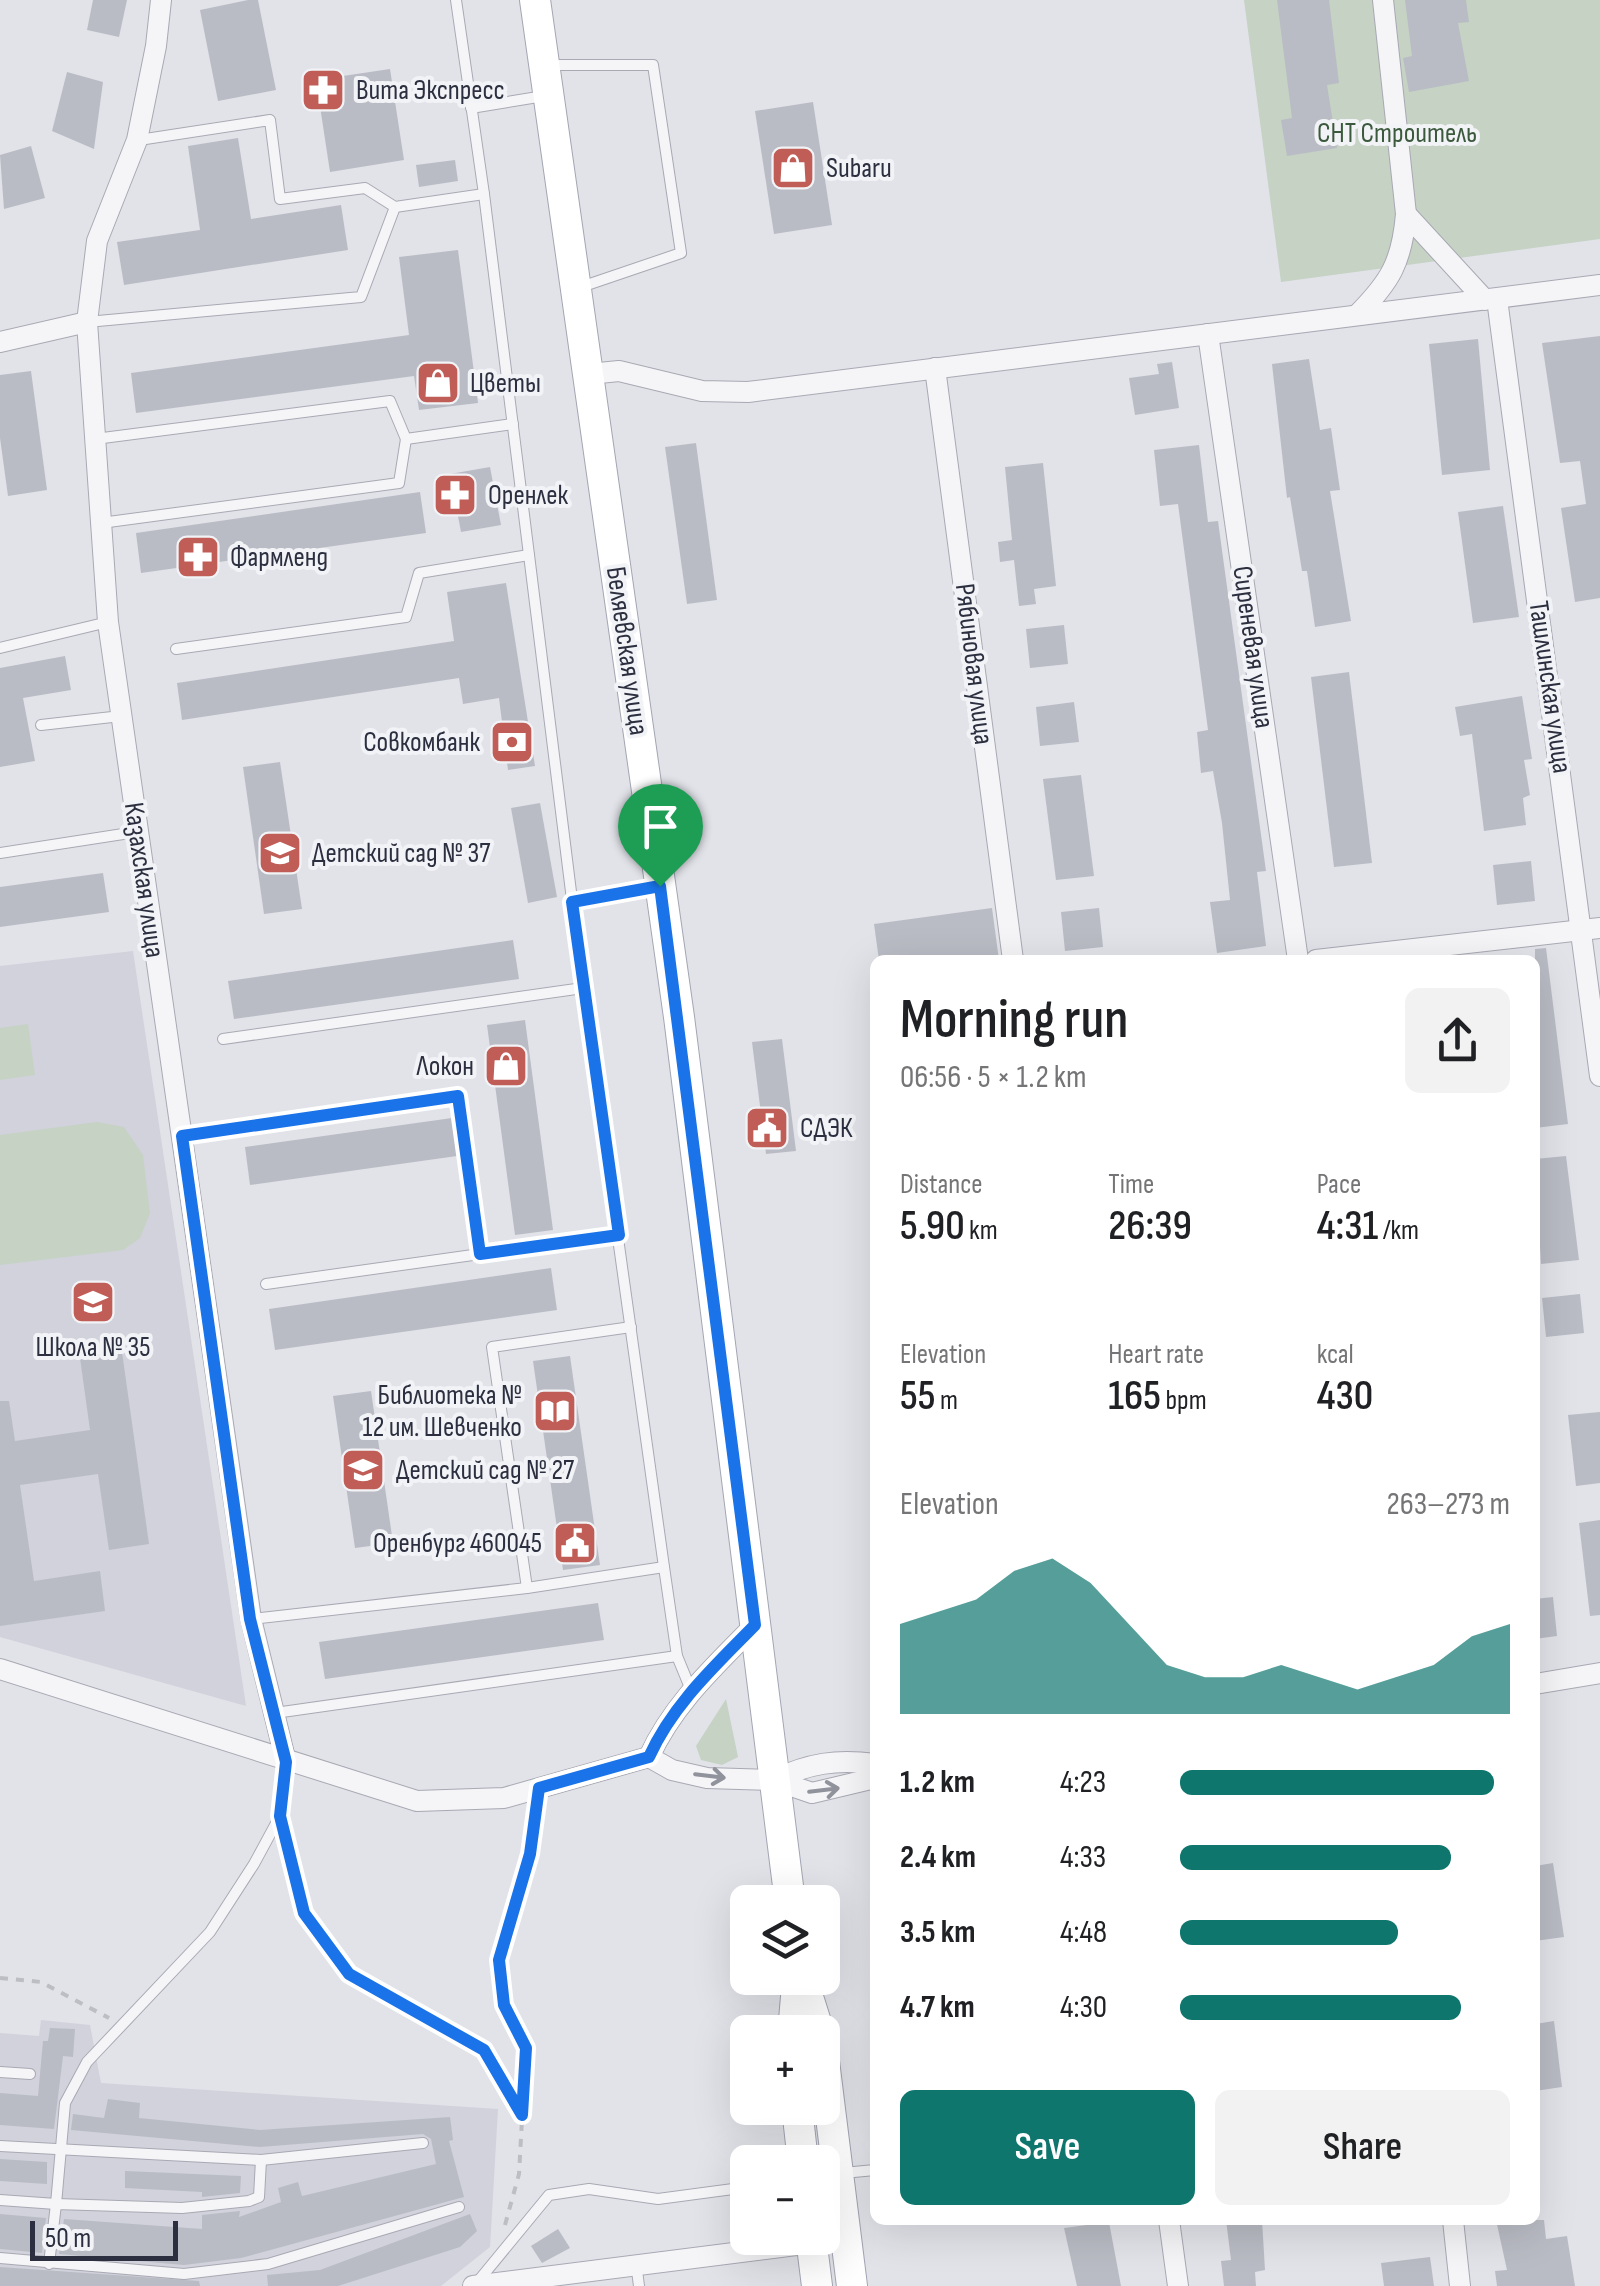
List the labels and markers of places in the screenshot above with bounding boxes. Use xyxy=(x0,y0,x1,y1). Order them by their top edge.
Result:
pharmacy icon: Вита Экспресс xyxy=(300,67,346,113)
place label: Вита Экспресс xyxy=(356,74,505,107)
shop icon: Subaru xyxy=(770,145,816,191)
place label: Subaru xyxy=(826,152,892,185)
shop icon: Цветы xyxy=(415,360,461,406)
place label: Цветы xyxy=(470,367,541,400)
pharmacy icon: Оренлек xyxy=(432,472,478,518)
place label: Оренлек xyxy=(488,479,568,512)
pharmacy icon: Фармленд xyxy=(175,534,221,580)
place label: Фармленд xyxy=(230,541,328,574)
bank icon: Совкомбанк xyxy=(489,719,535,765)
place label: Совкомбанк xyxy=(363,726,480,759)
pin xyxy=(618,784,703,887)
school or university icon: Детский сад № 37 xyxy=(257,830,303,876)
place label: Детский сад № 37 xyxy=(312,837,490,870)
shop icon: Локон xyxy=(483,1043,529,1089)
place label: Локон xyxy=(416,1050,474,1083)
public building icon: СДЭК xyxy=(744,1105,790,1151)
place label: СДЭК xyxy=(800,1112,853,1145)
school or university icon: Школа № 35 xyxy=(70,1279,116,1325)
place label: Школа № 35 xyxy=(36,1331,151,1364)
place label: Библиотека № 12 им. Шевченко xyxy=(363,1379,522,1444)
library icon: Библиотека № 12 им. Шевченко xyxy=(532,1388,578,1434)
school or university icon: Детский сад № 27 xyxy=(340,1447,386,1493)
place label: Детский сад № 27 xyxy=(396,1454,574,1487)
public building icon: Оренбург 460045 xyxy=(552,1520,598,1566)
place label: Оренбург 460045 xyxy=(373,1527,542,1560)

